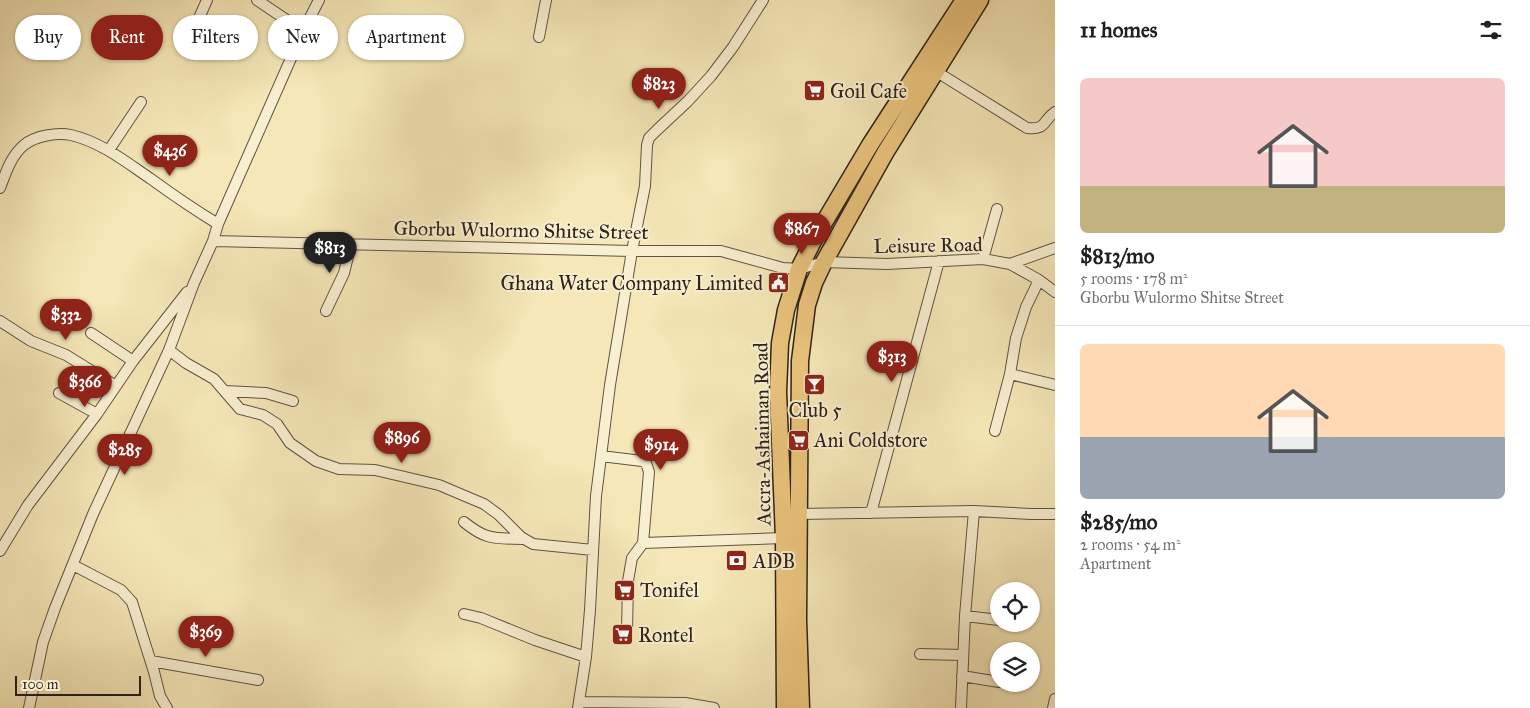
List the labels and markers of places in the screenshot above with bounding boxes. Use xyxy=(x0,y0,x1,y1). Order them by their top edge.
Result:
pin: $823 xyxy=(629,68,689,110)
supermarket icon: Goil Cafe xyxy=(802,79,826,103)
place label: Goil Cafe xyxy=(830,79,907,103)
pin: $436 xyxy=(140,134,200,177)
pin: $867 xyxy=(772,212,832,255)
pin: $813 xyxy=(300,232,360,274)
place label: Ghana Water Company Limited xyxy=(500,271,763,295)
public building icon: Ghana Water Company Limited xyxy=(767,271,791,295)
pin: $332 xyxy=(36,298,96,341)
pin: $313 xyxy=(862,340,922,383)
pin: $366 xyxy=(55,366,115,408)
bar icon: Club 5 xyxy=(803,372,827,396)
place label: Club 5 xyxy=(789,398,841,422)
pin: $896 xyxy=(372,422,432,464)
pin: $914 xyxy=(631,428,691,471)
supermarket icon: Ani Coldstore xyxy=(786,428,810,452)
place label: Ani Coldstore xyxy=(813,428,928,452)
pin: $285 xyxy=(95,434,155,476)
bank icon: ADB xyxy=(725,549,749,573)
place label: ADB xyxy=(752,549,795,573)
supermarket icon: Tonifel xyxy=(612,578,636,602)
place label: Tonifel xyxy=(640,578,699,602)
pin: $369 xyxy=(176,616,236,658)
supermarket icon: Rontel xyxy=(610,623,634,647)
place label: Rontel xyxy=(638,623,694,647)

